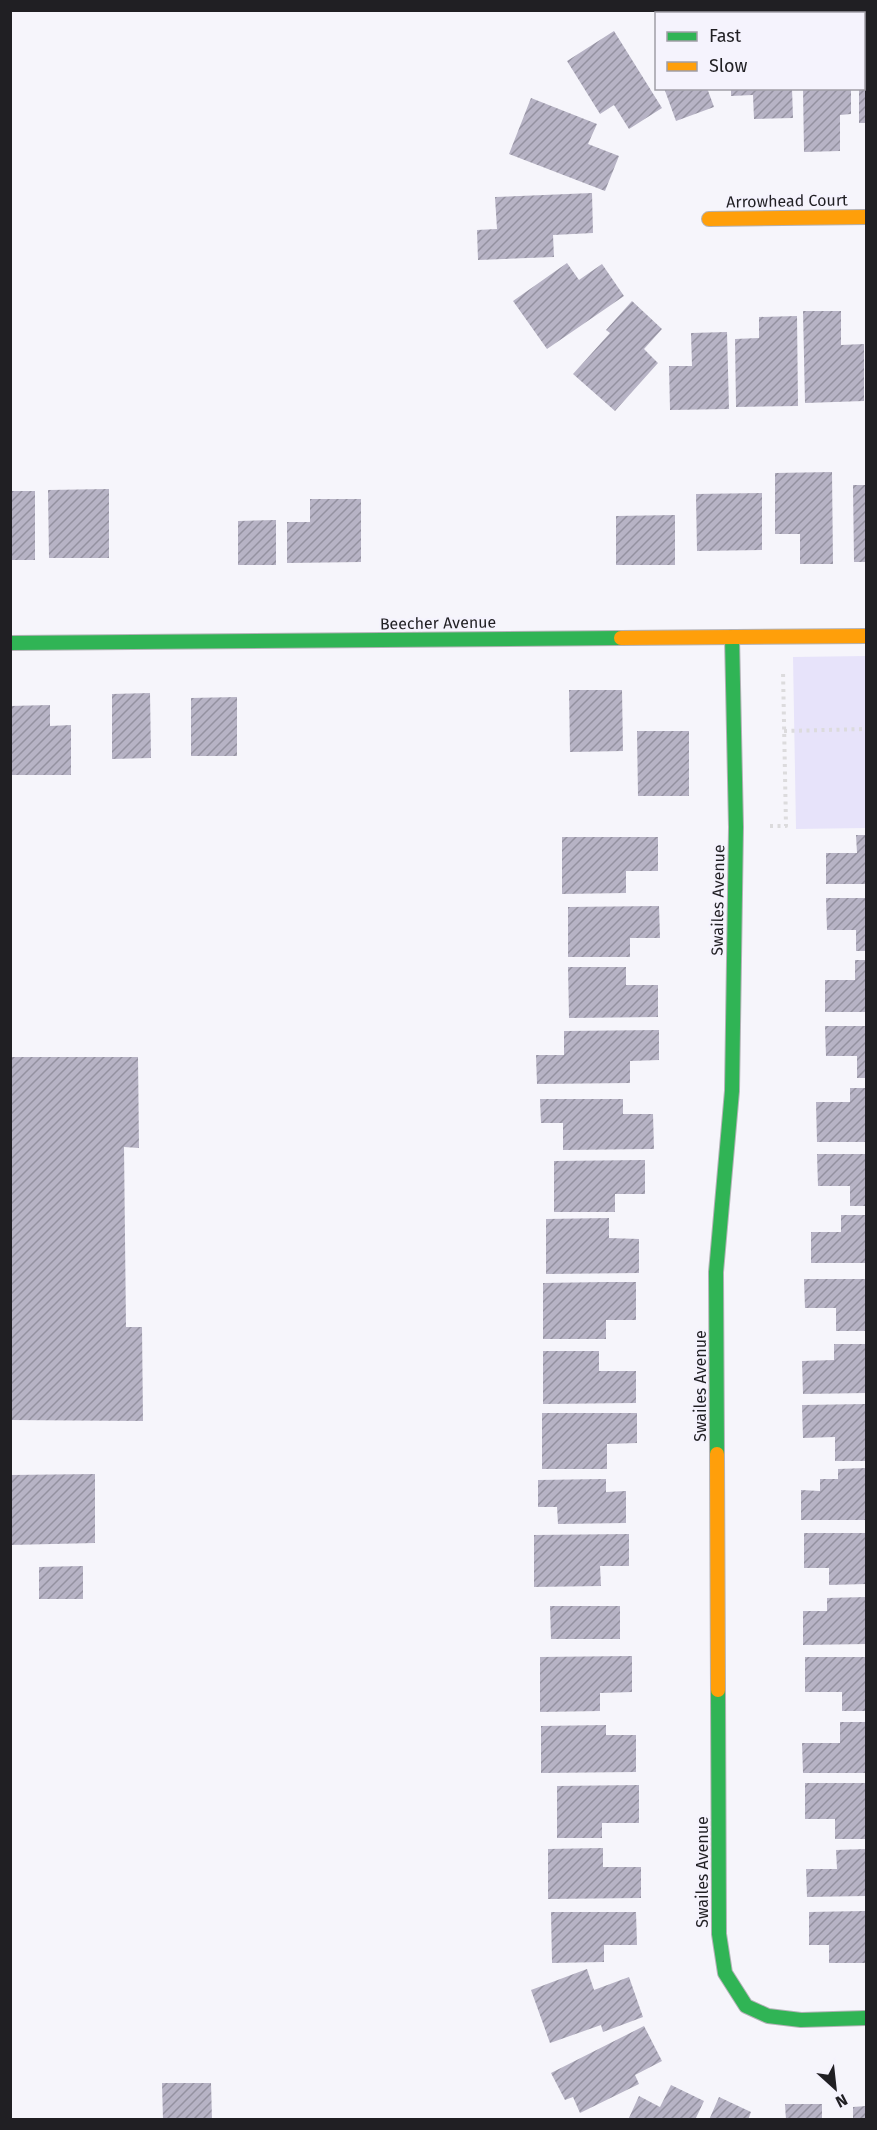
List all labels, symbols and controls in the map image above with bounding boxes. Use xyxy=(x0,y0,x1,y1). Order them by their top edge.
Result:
legend xyxy=(655,12,865,90)
text: Fast xyxy=(709,25,742,47)
text: Slow xyxy=(709,55,748,77)
street label: Arrowhead Court xyxy=(726,190,848,212)
street label: Beecher Avenue xyxy=(380,612,496,634)
street label: Swailes Avenue xyxy=(708,844,728,956)
street label: Swailes Avenue xyxy=(691,1330,710,1442)
street label: Swailes Avenue xyxy=(693,1816,712,1928)
north arrow xyxy=(805,2058,865,2118)
text: N xyxy=(833,2090,851,2112)

